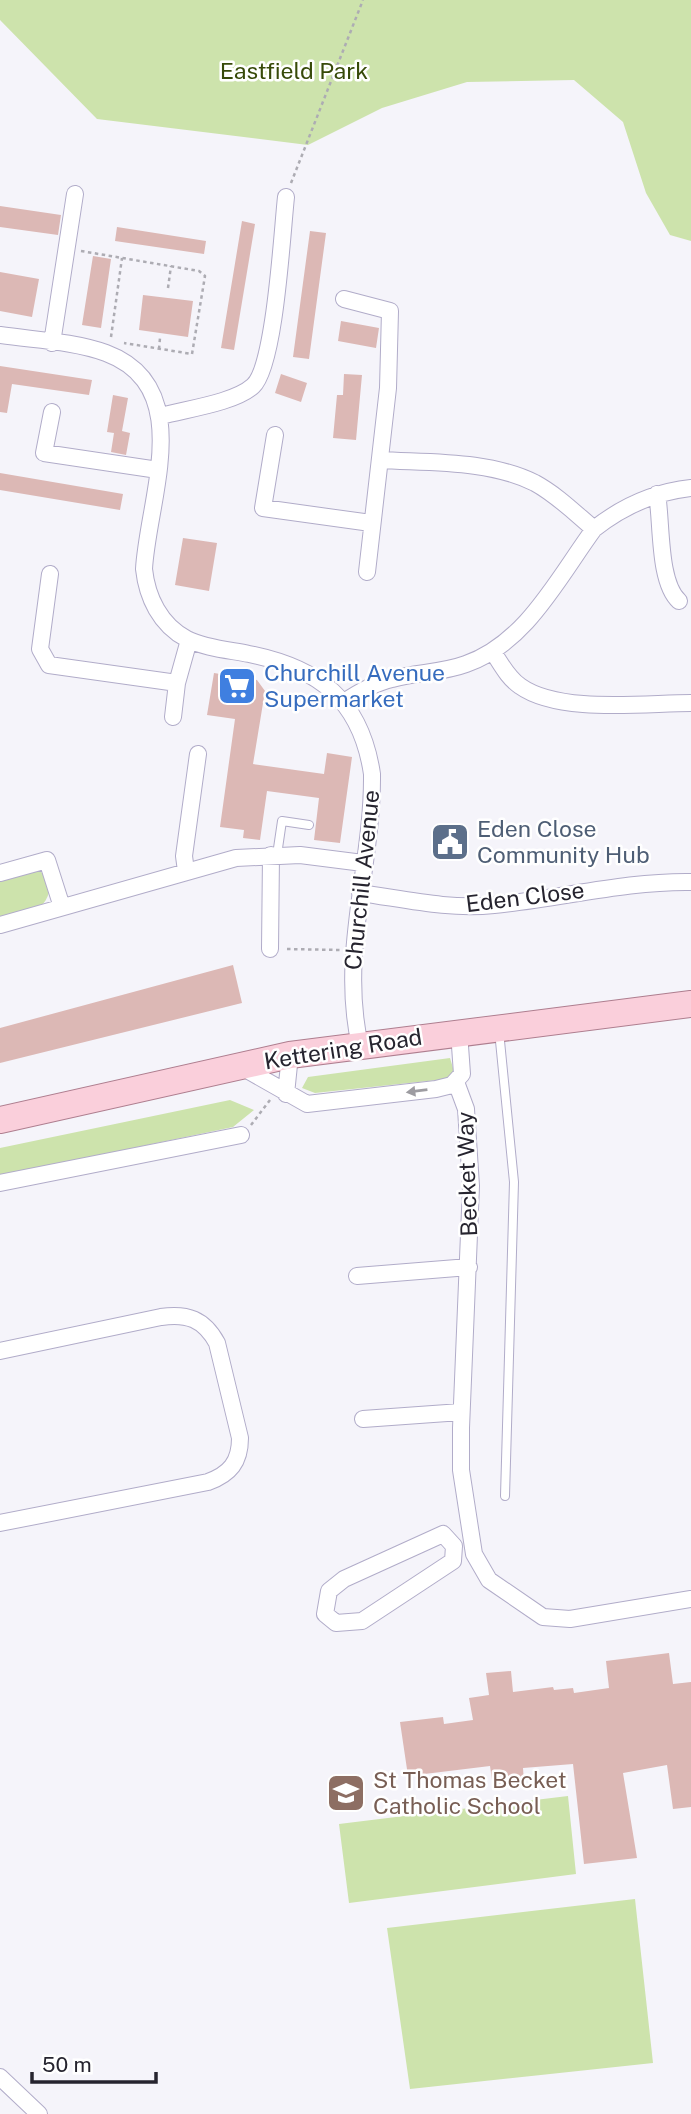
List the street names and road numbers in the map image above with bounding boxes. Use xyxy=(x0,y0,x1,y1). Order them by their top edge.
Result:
street label: Churchill Avenue xyxy=(339,789,384,971)
street label: Eden Close xyxy=(464,876,586,917)
street label: Kettering Road xyxy=(262,1023,424,1074)
street label: Becket Way xyxy=(451,1111,482,1237)

